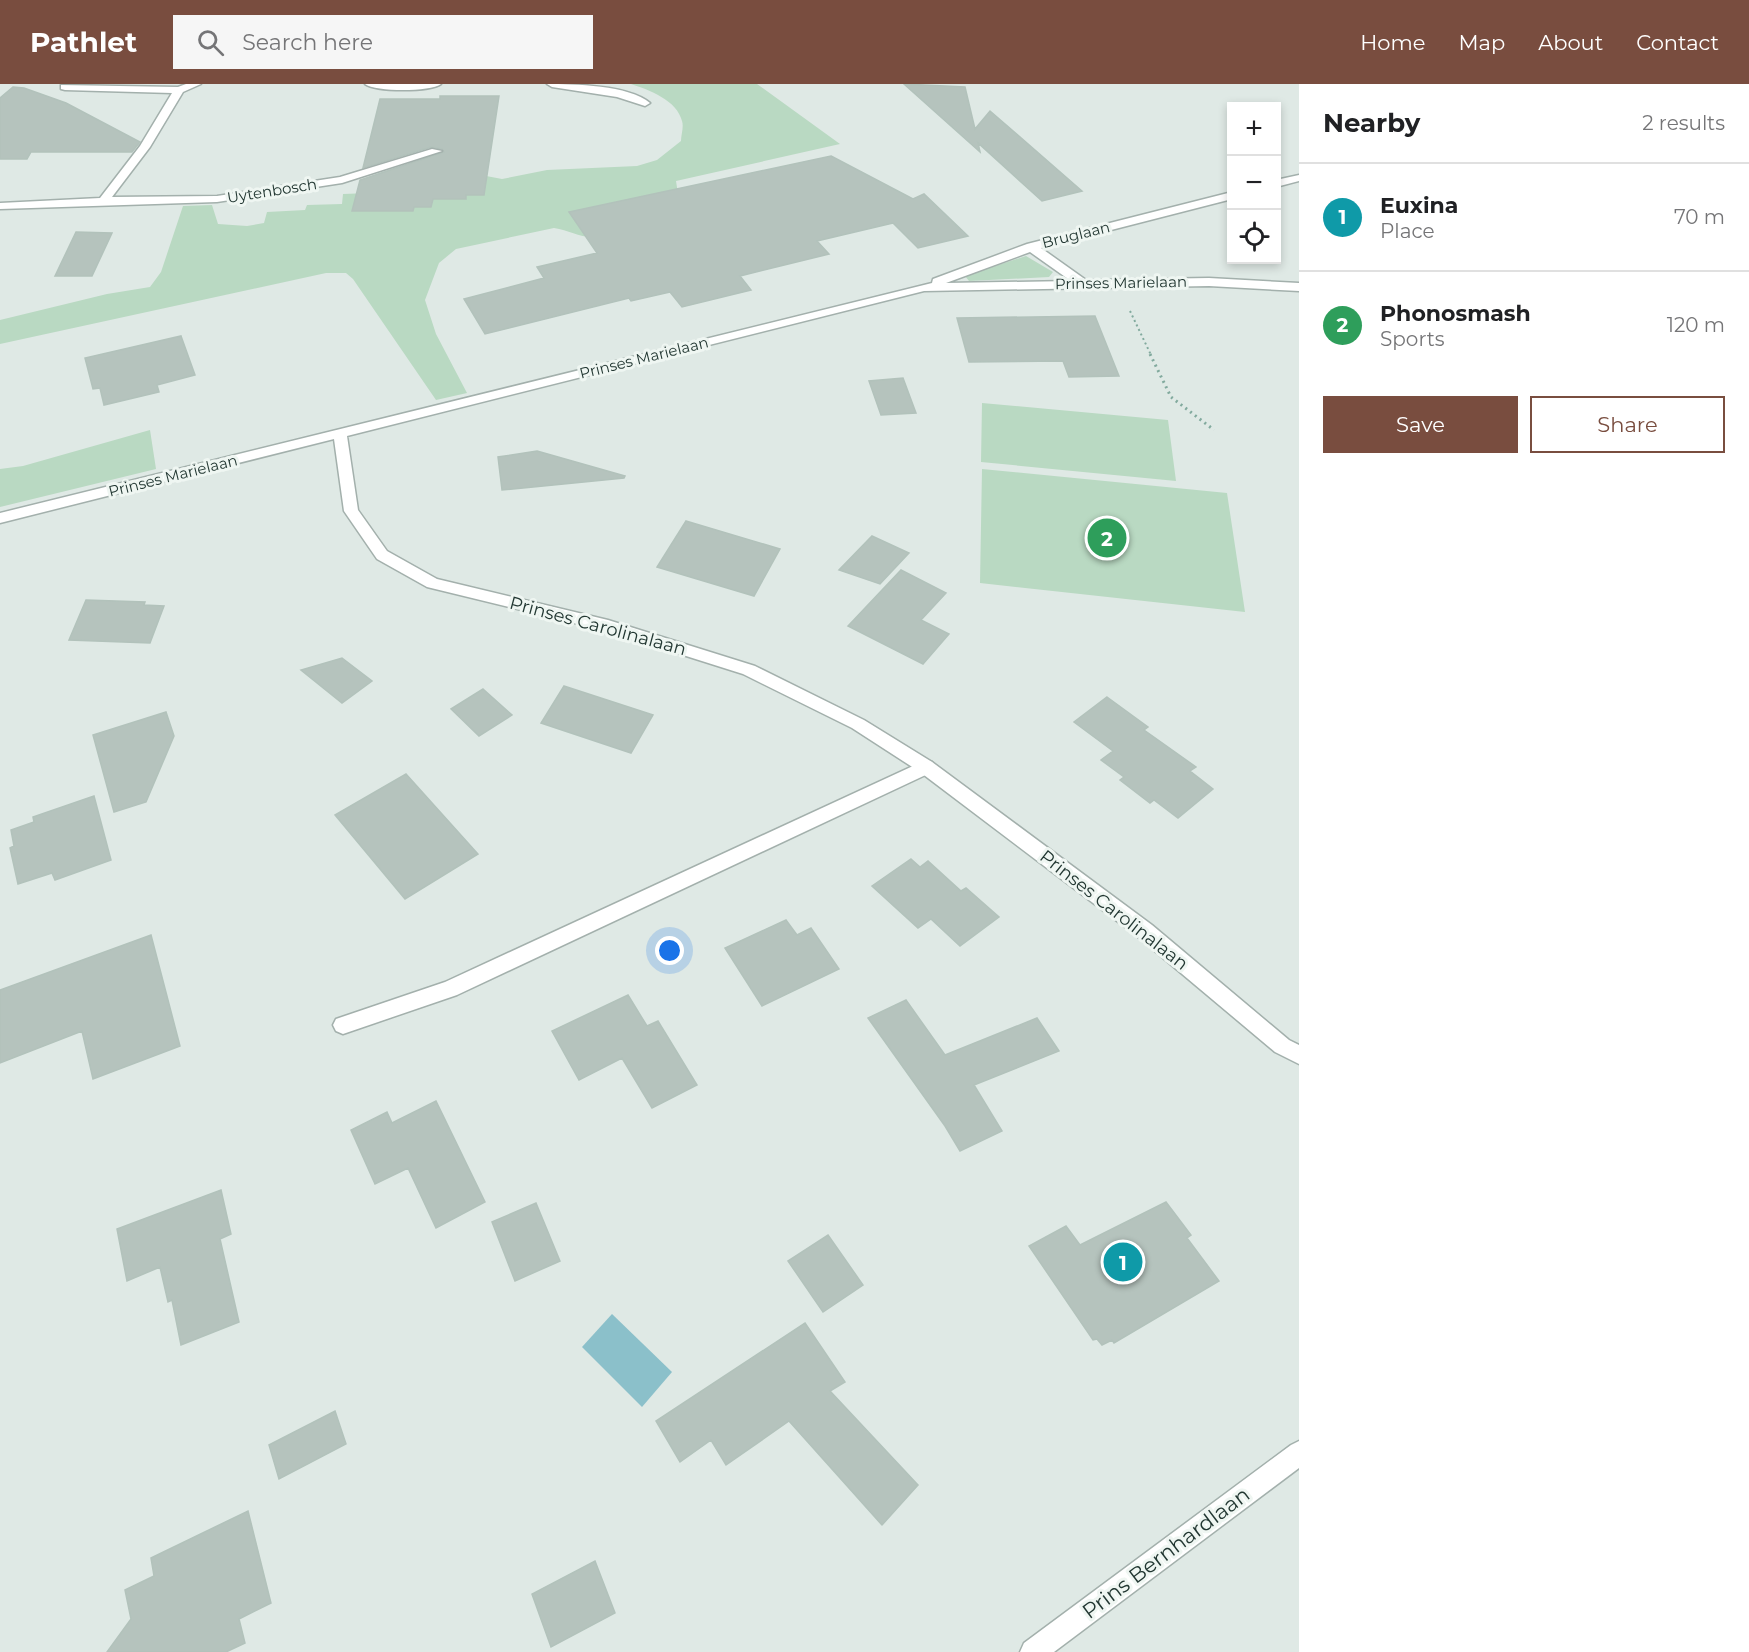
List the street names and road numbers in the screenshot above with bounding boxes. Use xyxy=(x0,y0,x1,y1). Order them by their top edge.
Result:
street label: Uytenbosch xyxy=(226,174,318,207)
street label: Bruglaan xyxy=(1040,217,1112,252)
street label: Prinses Marielaan xyxy=(1055,272,1187,293)
street label: Prinses Marielaan xyxy=(577,332,710,383)
street label: Prinses Marielaan xyxy=(106,450,239,501)
street label: Prinses Carolinalaan xyxy=(507,592,689,660)
street label: Prinses Carolinalaan xyxy=(1036,845,1192,975)
street label: Prins Bernhardlaan xyxy=(1077,1482,1254,1624)

